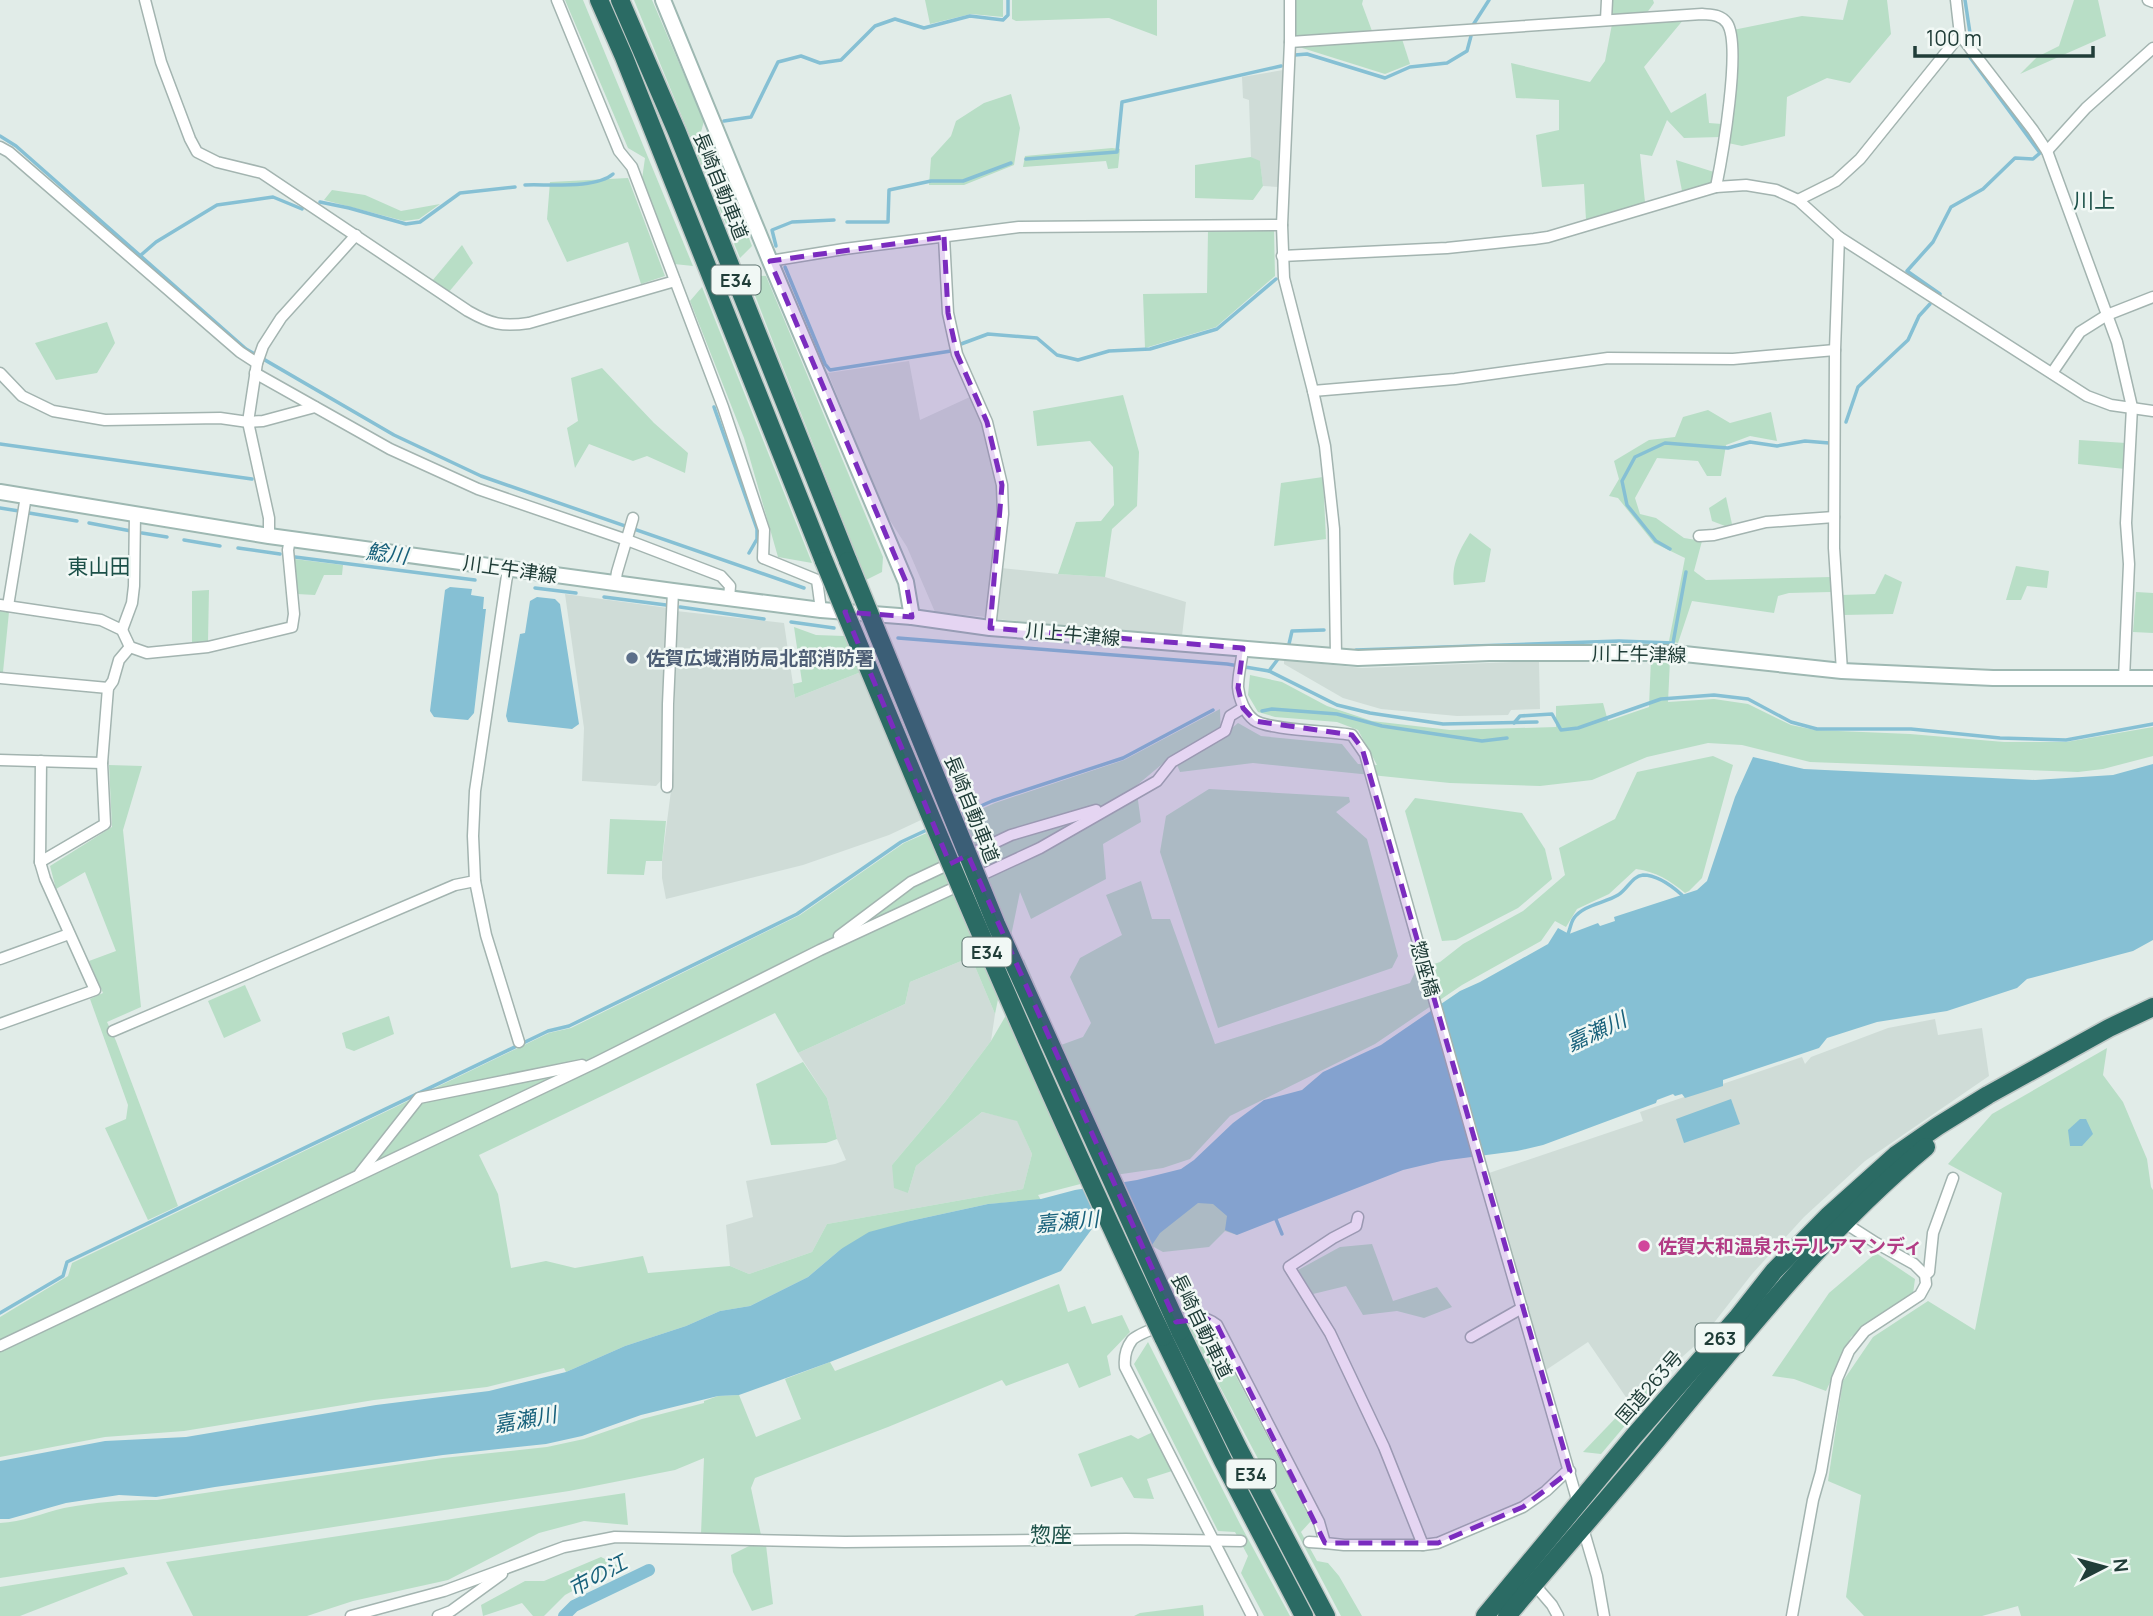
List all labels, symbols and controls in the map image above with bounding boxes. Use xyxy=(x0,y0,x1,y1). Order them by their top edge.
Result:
scale bar xyxy=(1915,14,2094,58)
text: 100 m xyxy=(1926,24,1982,52)
street label: 長崎自動車道 xyxy=(688,128,754,244)
district label: 川上 xyxy=(2073,186,2115,214)
road number: E34 xyxy=(712,266,760,294)
water label: 鯰川 xyxy=(364,537,412,570)
street label: 川上牛津線 xyxy=(461,550,559,588)
district label: 東山田 xyxy=(68,552,131,580)
street label: 川上牛津線 xyxy=(1025,617,1121,651)
street label: 川上牛津線 xyxy=(1591,640,1687,668)
place label: 佐賀広域消防局北部消防署 xyxy=(646,645,874,671)
marker: 佐賀広域消防局北部消防署 xyxy=(624,650,640,666)
street label: 長崎自動車道 xyxy=(939,751,1005,867)
road number: E34 xyxy=(962,937,1012,967)
street label: 惣座橋 xyxy=(1405,938,1445,1000)
water label: 嘉瀬川 xyxy=(1562,1004,1632,1057)
water label: 嘉瀬川 xyxy=(1034,1204,1102,1238)
place label: 佐賀大和温泉ホテルアマンディ xyxy=(1658,1233,1923,1259)
marker: 佐賀大和温泉ホテルアマンディ xyxy=(1636,1238,1652,1254)
street label: 長崎自動車道 xyxy=(1165,1269,1239,1383)
road number: 263 xyxy=(1696,1324,1744,1352)
street label: 国道263号 xyxy=(1610,1344,1688,1430)
water label: 嘉瀬川 xyxy=(492,1399,560,1438)
road number: E34 xyxy=(1226,1460,1276,1489)
district label: 惣座 xyxy=(1030,1520,1072,1548)
north arrow xyxy=(2069,1532,2139,1602)
water label: 市の江 xyxy=(563,1547,633,1602)
text: N xyxy=(2107,1557,2135,1573)

